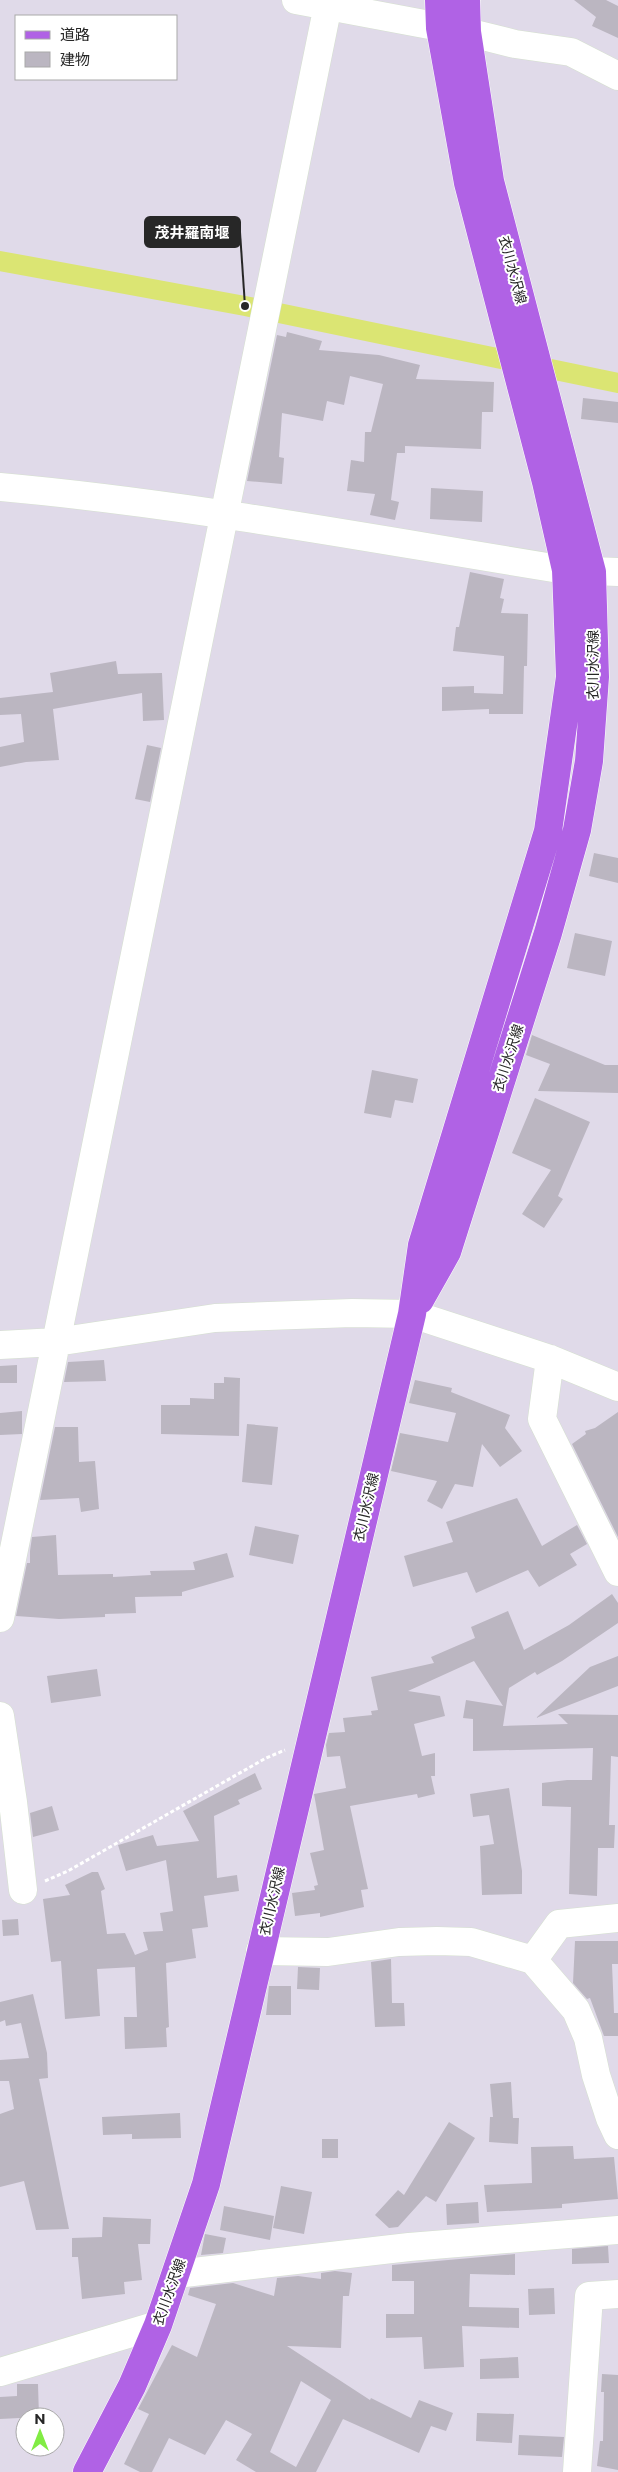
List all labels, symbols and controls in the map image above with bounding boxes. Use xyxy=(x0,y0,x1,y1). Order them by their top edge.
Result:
legend xyxy=(15,15,178,80)
text: 道路 xyxy=(60,25,90,44)
text: 建物 xyxy=(60,50,90,69)
callout: 茂井羅南堰 xyxy=(145,217,240,247)
text: 茂井羅南堰 xyxy=(154,223,230,242)
street label: 衣川水沢線 xyxy=(495,234,531,306)
street label: 衣川水沢線 xyxy=(584,630,602,700)
street label: 衣川水沢線 xyxy=(489,1022,527,1094)
street label: 衣川水沢線 xyxy=(349,1471,383,1543)
street label: 衣川水沢線 xyxy=(255,1865,289,1937)
street label: 衣川水沢線 xyxy=(149,2256,189,2328)
north arrow xyxy=(15,2407,65,2457)
text: N xyxy=(34,2410,46,2428)

